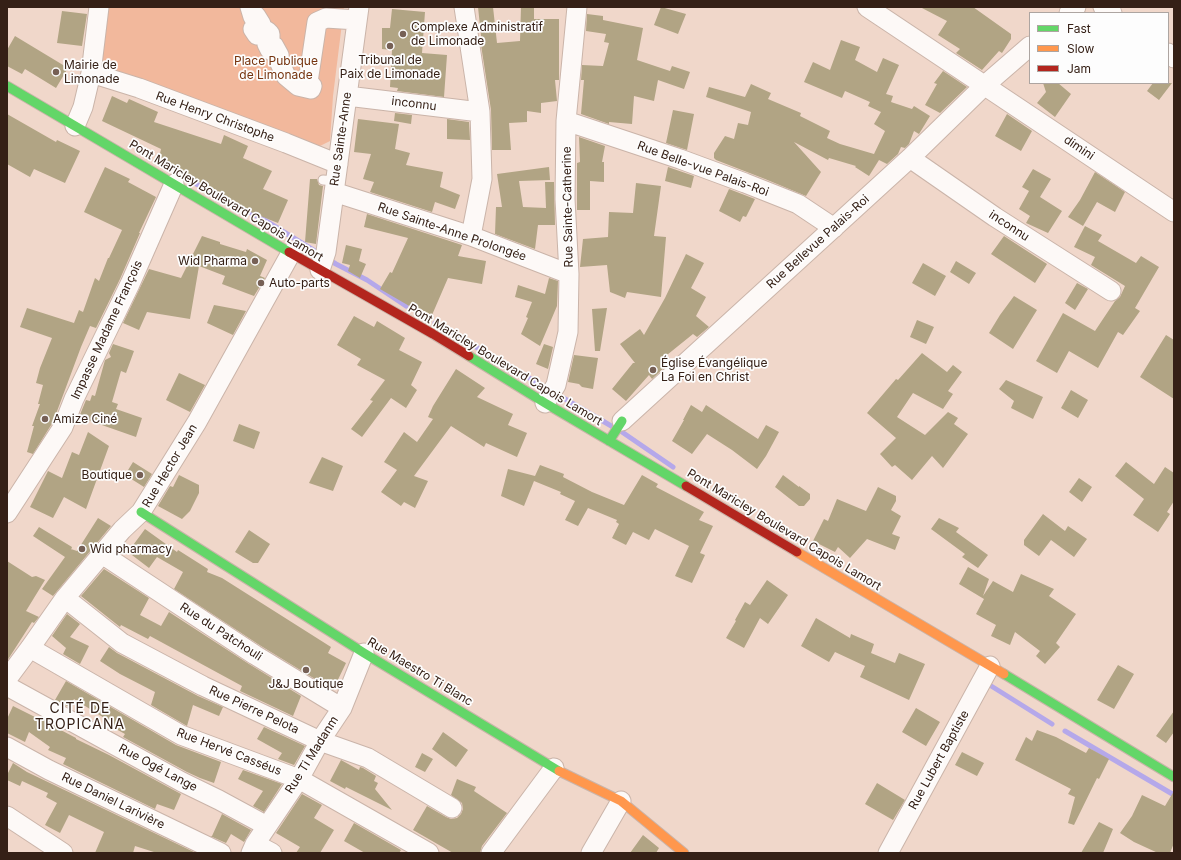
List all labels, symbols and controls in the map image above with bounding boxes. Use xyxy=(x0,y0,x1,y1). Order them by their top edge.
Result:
legend xyxy=(1029,12,1169,84)
place label: Complexe Administratif de Limonade xyxy=(411,20,543,48)
text: Fast xyxy=(1067,21,1091,36)
marker: Complexe Administratif de Limonade xyxy=(398,29,408,39)
marker: Tribunal de Paix de Limonade xyxy=(385,41,395,51)
text: Slow xyxy=(1067,41,1094,56)
place label: Tribunal de Paix de Limonade xyxy=(340,53,440,81)
park label: Place Publique de Limonade xyxy=(234,54,318,82)
place label: Mairie de Limonade xyxy=(64,58,120,86)
text: Jam xyxy=(1067,61,1091,76)
marker: Mairie de Limonade xyxy=(51,67,61,77)
street label: Rue Henry Christophe xyxy=(154,89,276,145)
street label: Rue Sainte-Anne xyxy=(327,91,355,187)
street label: inconnu xyxy=(391,94,437,114)
street label: dimini xyxy=(1061,133,1097,163)
street label: Pont Maricley Boulevard Capois Lamort xyxy=(126,137,326,265)
street label: Rue Belle-vue Palais-Roi xyxy=(635,138,771,200)
street label: Rue Sainte-Catherine xyxy=(560,146,576,268)
street label: Rue Bellevue Palais-Roi xyxy=(764,192,872,292)
street label: Rue Sainte-Anne Prolongée xyxy=(376,200,528,264)
street label: inconnu xyxy=(986,208,1032,244)
place label: Wid Pharma xyxy=(178,254,247,268)
marker: Wid Pharma xyxy=(250,256,260,266)
street label: Impasse Madame François xyxy=(68,258,146,402)
place label: Auto-parts xyxy=(269,276,330,290)
marker: Auto-parts xyxy=(256,278,266,288)
street label: Pont Maricley Boulevard Capois Lamort xyxy=(405,301,605,429)
place label: Église Évangélique La Foi en Christ xyxy=(661,356,767,384)
marker: Église Évangélique La Foi en Christ xyxy=(648,365,658,375)
place label: Amize Ciné xyxy=(53,412,117,426)
marker: Amize Ciné xyxy=(40,414,50,424)
street label: Rue Hector Jean xyxy=(139,422,201,510)
street label: Pont Maricley Boulevard Capois Lamort xyxy=(684,466,884,594)
place label: Boutique xyxy=(82,468,132,482)
marker: Boutique xyxy=(135,470,145,480)
place label: Wid pharmacy xyxy=(90,542,172,556)
marker: Wid pharmacy xyxy=(77,544,87,554)
street label: Rue du Patchouli xyxy=(177,600,265,664)
street label: Rue Maestro Ti Blanc xyxy=(365,635,475,709)
marker: J&J Boutique xyxy=(301,665,311,675)
place label: J&J Boutique xyxy=(268,677,344,691)
street label: Rue Pierre Pelota xyxy=(207,683,301,737)
district label: CITÉ DE TROPICANA xyxy=(35,701,125,734)
street label: Rue Lubert Baptiste xyxy=(906,708,972,812)
street label: Rue Ti Madanm xyxy=(282,714,342,796)
street label: Rue Hervé Casséus xyxy=(174,725,284,779)
street label: Rue Ogé Lange xyxy=(116,741,200,795)
street label: Rue Daniel Larivière xyxy=(59,770,167,832)

